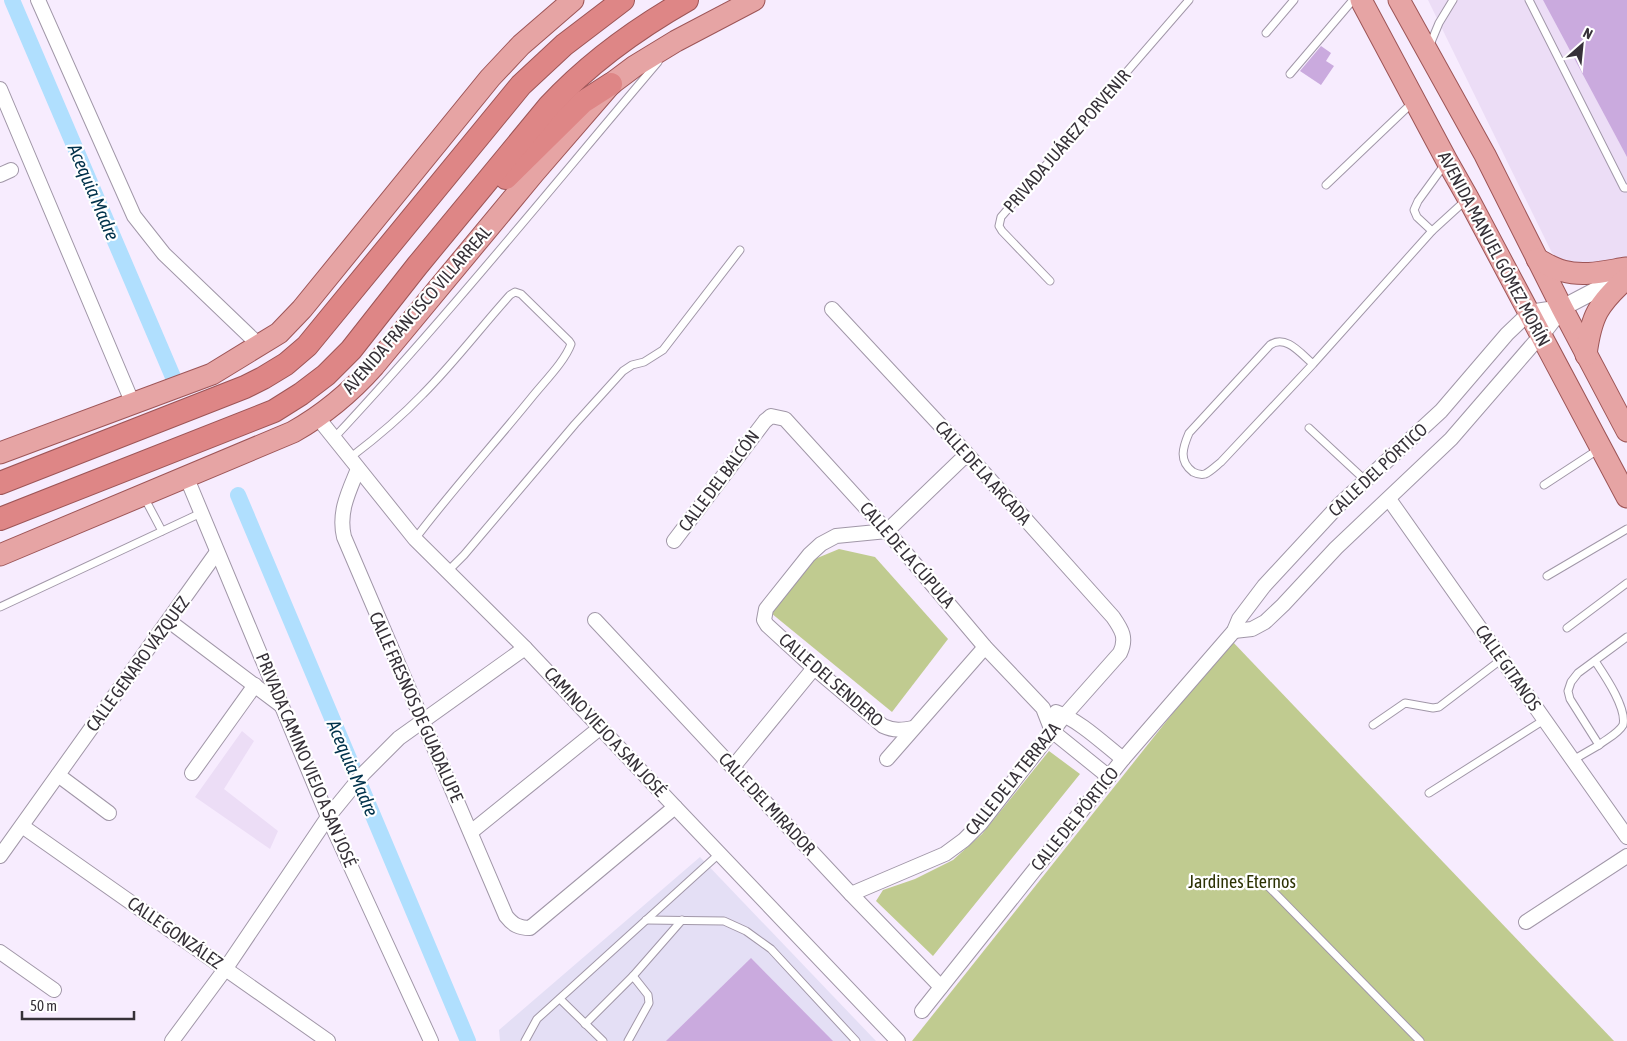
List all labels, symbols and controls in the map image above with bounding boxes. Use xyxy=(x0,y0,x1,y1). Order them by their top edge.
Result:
north arrow xyxy=(1557,20,1607,70)
text: N xyxy=(1581,24,1595,42)
street label: PRIVADA JUÁREZ PORVENIR xyxy=(999,65,1134,216)
water label: Acequia Madre xyxy=(63,139,124,244)
street label: AVENIDA MANUEL GÓMEZ MORÍN xyxy=(1434,148,1555,350)
street label: AVENIDA FRANCISCO VILLARREAL xyxy=(338,221,495,398)
street label: CALLE DE LA ARCADA xyxy=(931,416,1036,529)
street label: CALLE DEL PÓRTICO xyxy=(1324,419,1431,521)
street label: CALLE DEL BALCÓN xyxy=(674,426,763,535)
street label: CALLE DE LA CÚPULA xyxy=(856,497,959,612)
street label: CALLE GENARO VÁZQUEZ xyxy=(82,592,194,735)
street label: CALLE FRESNOS DE GUADALUPE xyxy=(365,609,468,805)
street label: CALLE GITANOS xyxy=(1471,621,1546,715)
street label: CALLE DEL SENDERO xyxy=(775,629,888,731)
street label: PRIVADA CAMINO VIEJO A SAN JOSÉ xyxy=(252,650,361,870)
street label: CAMINO VIEJO A SAN JOSÉ xyxy=(540,663,671,801)
water label: Acequia Madre xyxy=(322,715,383,820)
street label: CALLE DE LA TERRAZA xyxy=(961,718,1065,839)
street label: CALLE DEL MIRADOR xyxy=(715,748,820,859)
street label: CALLE DEL PÓRTICO xyxy=(1026,763,1123,875)
park label: Jardines Eternos xyxy=(1188,871,1296,892)
street label: CALLE GONZÁLEZ xyxy=(124,892,227,973)
scale bar xyxy=(22,988,135,1020)
text: 50 m xyxy=(30,997,57,1014)

